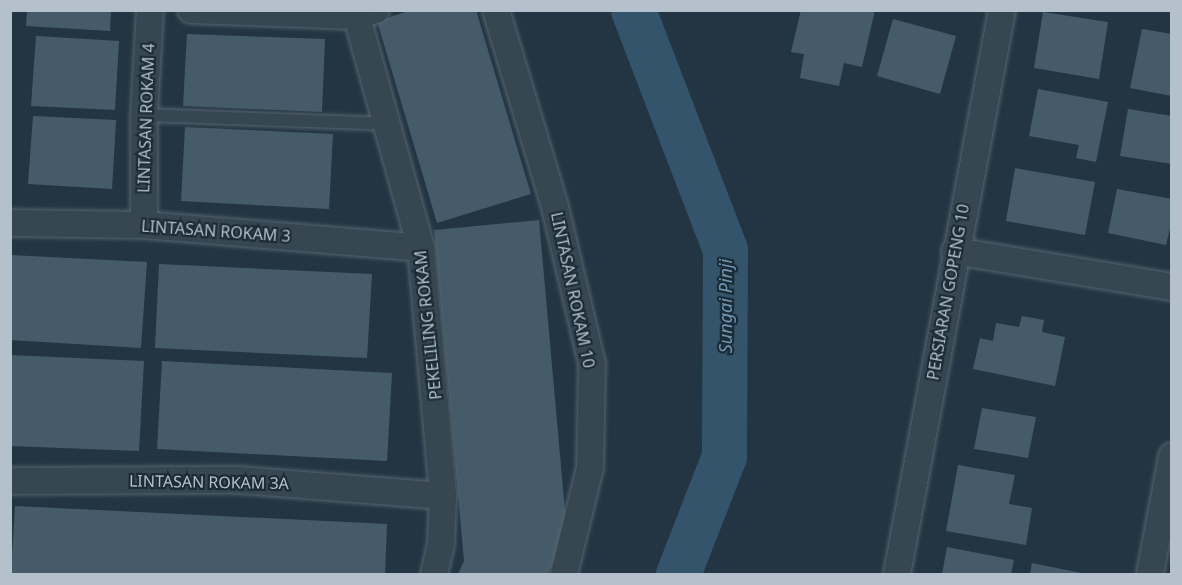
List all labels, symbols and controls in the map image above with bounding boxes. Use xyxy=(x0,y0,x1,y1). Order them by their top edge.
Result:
street label: LINTASAN ROKAM 4 xyxy=(134,43,158,193)
street label: PERSIARAN GOPENG 10 xyxy=(923,202,973,382)
street label: LINTASAN ROKAM 10 xyxy=(547,210,599,370)
street label: LINTASAN ROKAM 3 xyxy=(141,216,291,246)
street label: PEKELILING ROKAM xyxy=(411,249,445,401)
water label: Sungai Pinji xyxy=(714,259,736,353)
street label: LINTASAN ROKAM 3A xyxy=(129,471,289,493)

